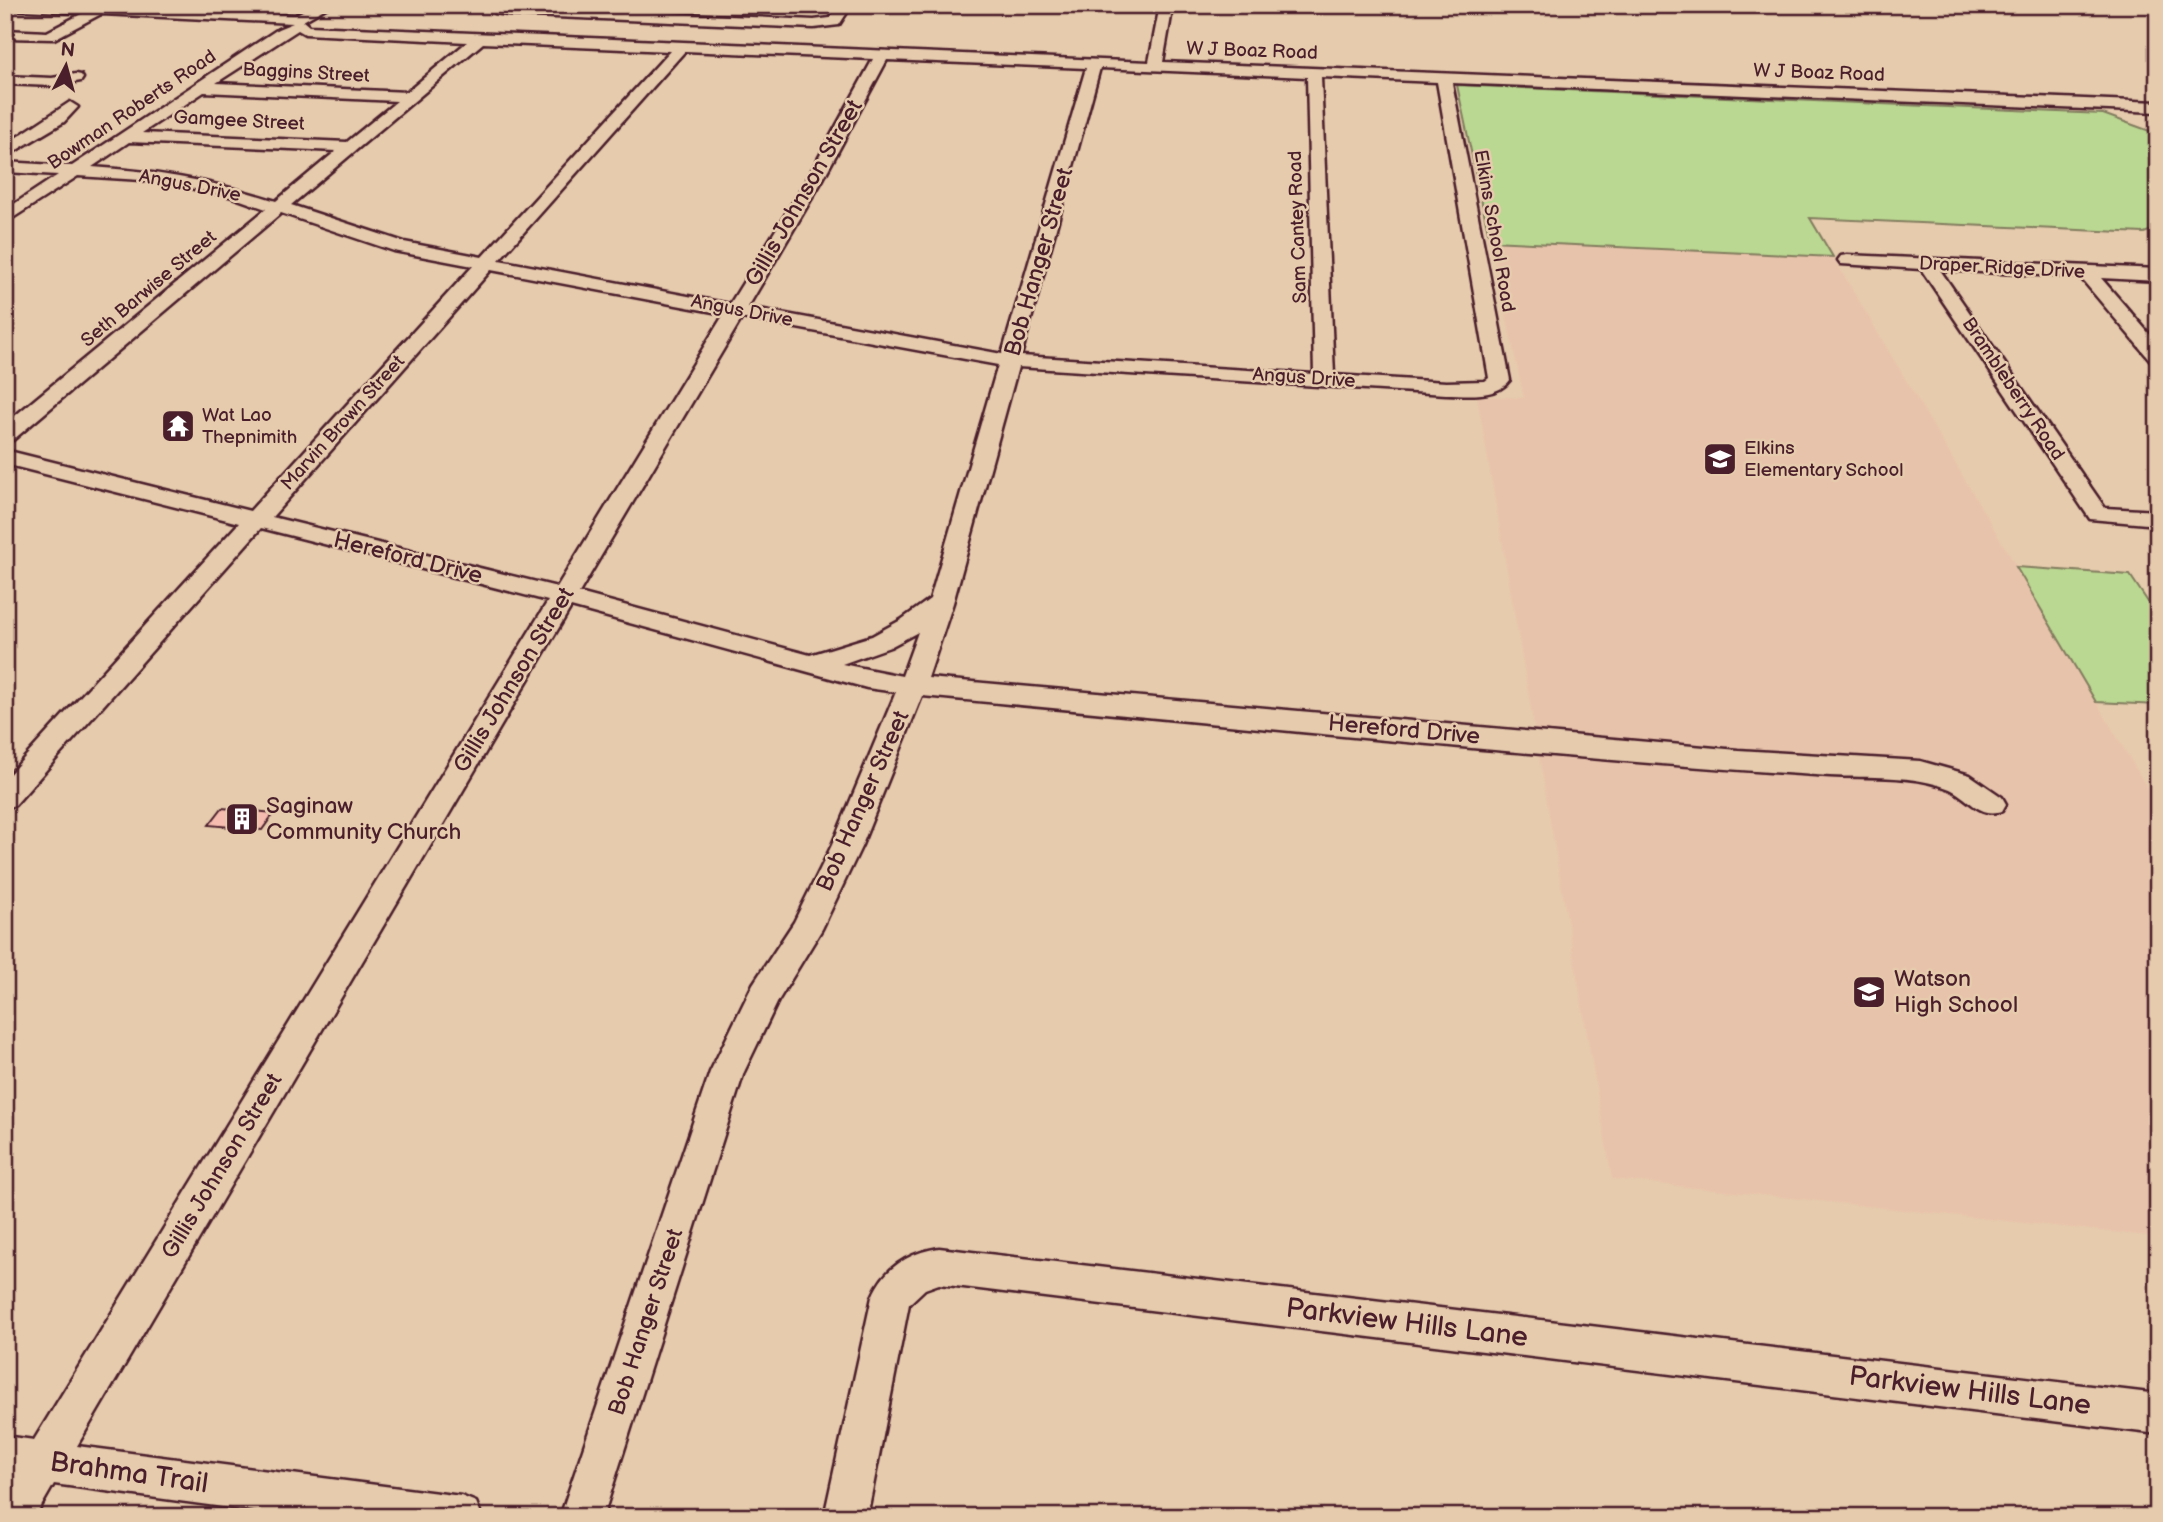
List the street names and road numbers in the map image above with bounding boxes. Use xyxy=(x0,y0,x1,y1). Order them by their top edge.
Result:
street label: W J Boaz Road xyxy=(1186,37,1318,65)
street label: Bowman Roberts Road xyxy=(43,45,221,175)
street label: Baggins Street xyxy=(242,58,370,88)
street label: W J Boaz Road xyxy=(1753,59,1885,87)
street label: Gillis Johnson Street xyxy=(739,95,869,291)
street label: Gamgee Street xyxy=(173,106,305,136)
street label: Elkins School Road xyxy=(1468,148,1520,314)
street label: Sam Cantey Road xyxy=(1284,150,1312,304)
street label: Bob Hanger Street xyxy=(999,164,1079,360)
street label: Angus Drive xyxy=(137,165,243,207)
street label: Seth Barwise Street xyxy=(77,226,221,352)
street label: Draper Ridge Drive xyxy=(1918,252,2086,284)
street label: Angus Drive xyxy=(689,290,795,332)
street label: Brambleberry Road xyxy=(1957,313,2069,465)
street label: Marvin Brown Street xyxy=(276,351,410,495)
street label: Angus Drive xyxy=(1252,363,1356,393)
street label: Hereford Drive xyxy=(331,526,485,590)
street label: Gillis Johnson Street xyxy=(448,582,580,778)
street label: Bob Hanger Street xyxy=(811,706,915,896)
street label: Hereford Drive xyxy=(1327,709,1481,751)
street label: Gillis Johnson Street xyxy=(156,1068,288,1264)
street label: Bob Hanger Street xyxy=(603,1225,689,1419)
street label: Parkview Hills Lane xyxy=(1284,1292,1530,1354)
street label: Parkview Hills Lane xyxy=(1847,1360,2093,1422)
street label: Brahma Trail xyxy=(48,1446,210,1500)

